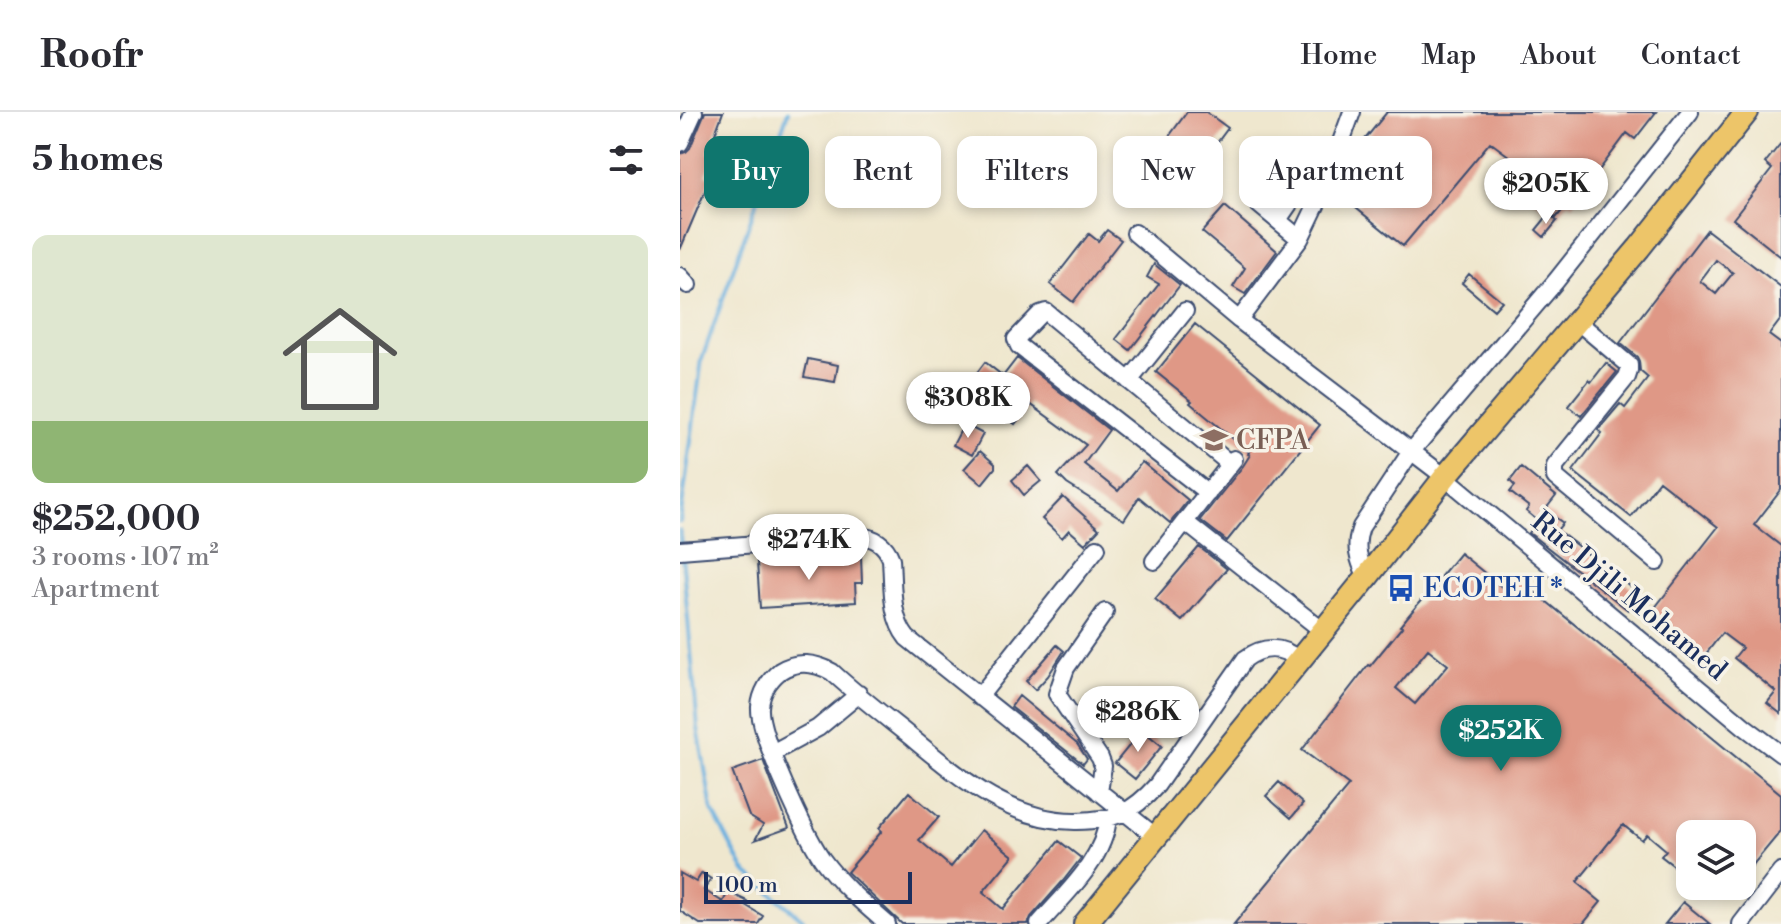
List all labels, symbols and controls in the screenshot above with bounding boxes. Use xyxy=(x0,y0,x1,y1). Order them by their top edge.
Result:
text: Roofr xyxy=(40,32,144,79)
text: Home xyxy=(1301,38,1377,73)
text: Map xyxy=(1421,38,1476,73)
text: About xyxy=(1520,38,1597,73)
text: Contact xyxy=(1641,38,1741,73)
chip: Buy xyxy=(704,136,809,208)
chip: Rent xyxy=(825,136,941,208)
chip: Filters xyxy=(957,136,1097,208)
chip: New xyxy=(1113,136,1223,208)
chip: Apartment xyxy=(1239,136,1432,208)
icon: filters xyxy=(604,138,648,182)
text: 5 homes xyxy=(32,139,163,181)
pin: $205K xyxy=(1490,158,1602,226)
text: $205K xyxy=(1502,168,1590,200)
icon: home xyxy=(268,287,412,431)
pin: $308K xyxy=(912,372,1024,440)
text: $308K xyxy=(924,382,1012,414)
place label: CFPA xyxy=(1236,423,1310,458)
school or university icon: CFPA xyxy=(1199,425,1229,455)
text: $252,000 xyxy=(32,499,200,541)
street label: Rue Djili Mohamed xyxy=(1524,504,1734,688)
pin: $274K xyxy=(753,514,865,582)
text: $274K xyxy=(767,524,851,556)
text: 3 rooms · 107 m² xyxy=(32,541,219,573)
place label: ECOTEH * xyxy=(1423,571,1563,606)
text: Apartment xyxy=(32,573,160,605)
bus stop icon: ECOTEH * xyxy=(1386,573,1416,603)
pin: $286K xyxy=(1082,686,1194,754)
text: $286K xyxy=(1095,696,1181,728)
pin: $252K xyxy=(1445,705,1557,773)
text: $252K xyxy=(1458,715,1544,747)
map controls xyxy=(1676,820,1756,900)
button: layers xyxy=(1676,820,1756,900)
scale bar xyxy=(704,868,912,904)
text: 100 m xyxy=(716,872,778,899)

